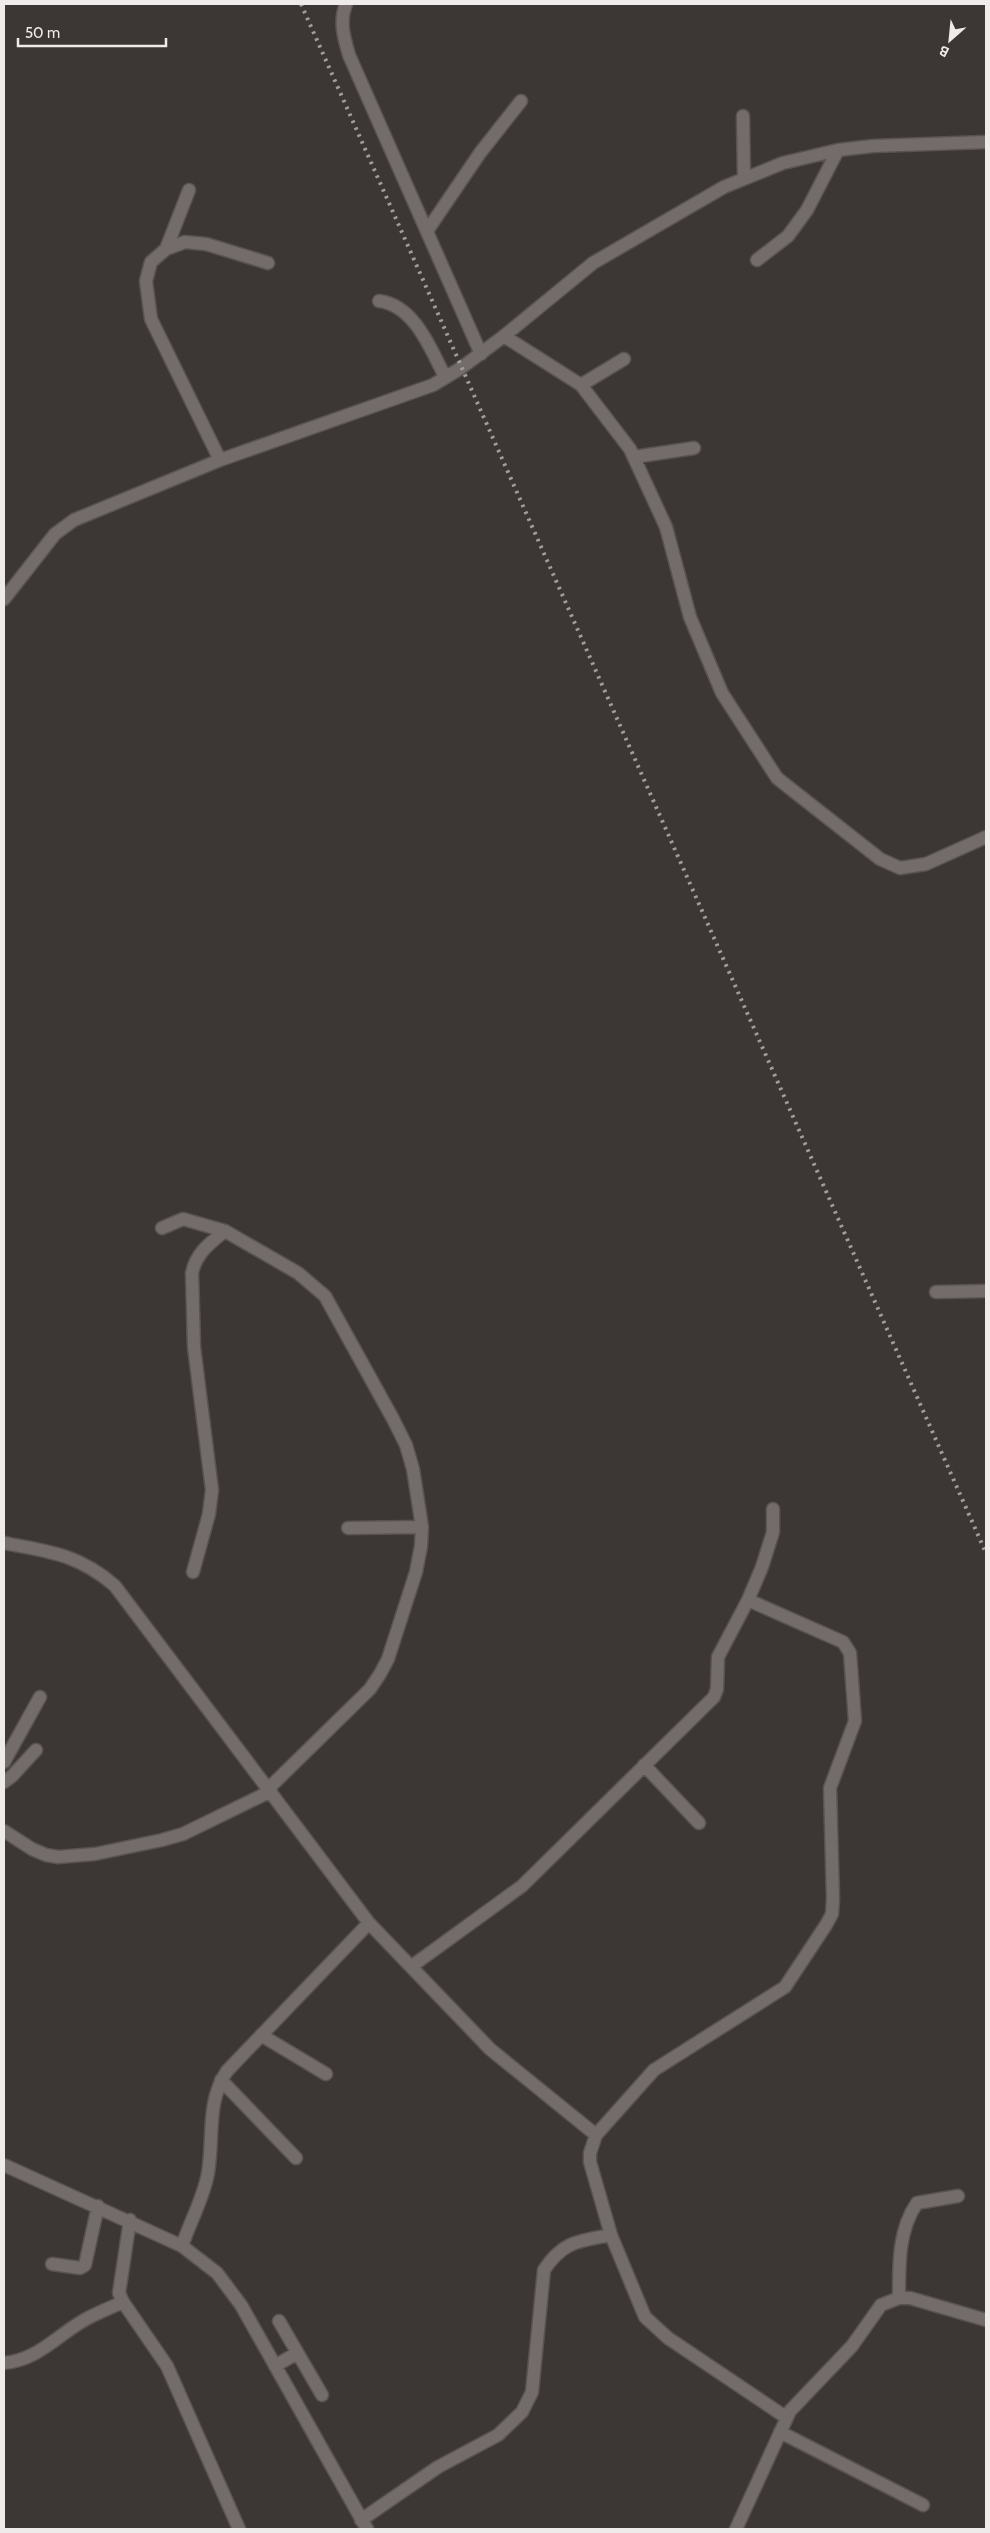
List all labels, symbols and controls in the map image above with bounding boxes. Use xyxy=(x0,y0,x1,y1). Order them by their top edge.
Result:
scale bar xyxy=(18,15,165,47)
north arrow xyxy=(925,15,975,65)
text: 50 m xyxy=(25,24,60,42)
text: B xyxy=(936,41,952,62)

